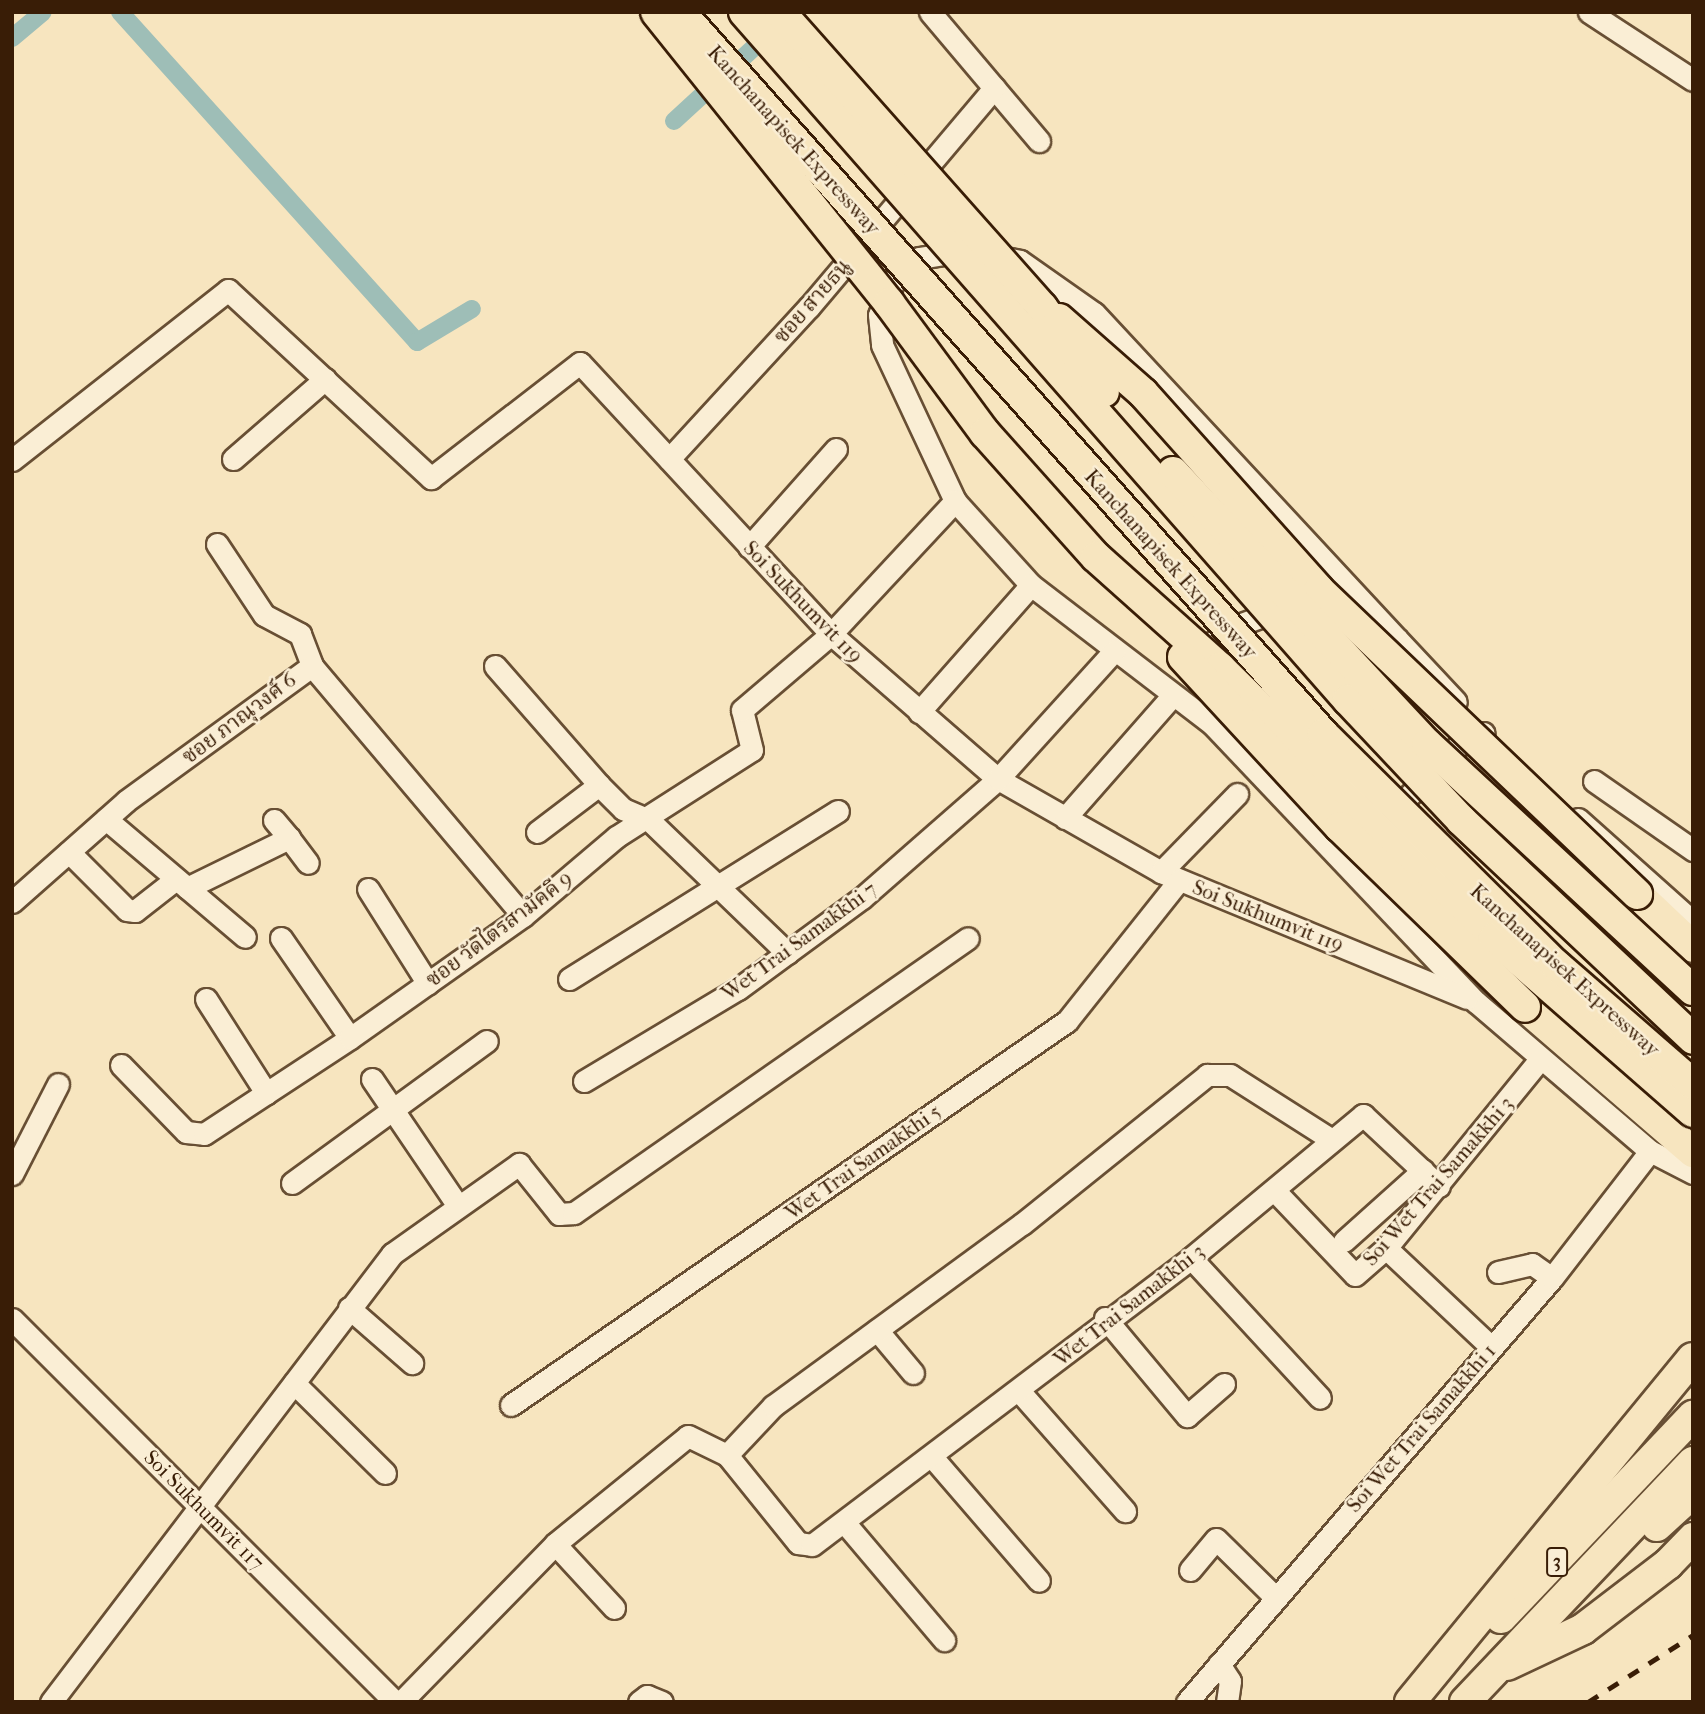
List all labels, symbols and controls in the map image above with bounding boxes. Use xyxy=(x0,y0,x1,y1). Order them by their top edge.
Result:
street label: Kanchanapisek Expressway xyxy=(702,40,886,240)
street label: ซอย สายธนู xyxy=(769,254,855,348)
street label: Kanchanapisek Expressway xyxy=(1079,464,1263,664)
street label: Soi Sukhumvit 119 xyxy=(738,535,868,669)
street label: ซอย ภาณุวงศ์ 6 xyxy=(177,667,301,769)
street label: ซอย วัดไตรสามัคคี 9 xyxy=(421,866,577,992)
street label: Soi Sukhumvit 119 xyxy=(1189,874,1347,958)
street label: Wet Trai Samakkhi 7 xyxy=(716,876,882,1006)
street label: Kanchanapisek Expressway xyxy=(1465,878,1665,1062)
street label: Soi Wet Trai Samakkhi 3 xyxy=(1358,1091,1518,1271)
street label: Wet Trai Samakkhi 5 xyxy=(780,1099,946,1225)
street label: Wet Trai Samakkhi 3 xyxy=(1049,1238,1209,1372)
street label: Soi Wet Trai Samakkhi 1 xyxy=(1341,1339,1501,1517)
street label: Soi Sukhumvit 117 xyxy=(139,1445,269,1575)
road number: 3 xyxy=(1545,1546,1569,1578)

